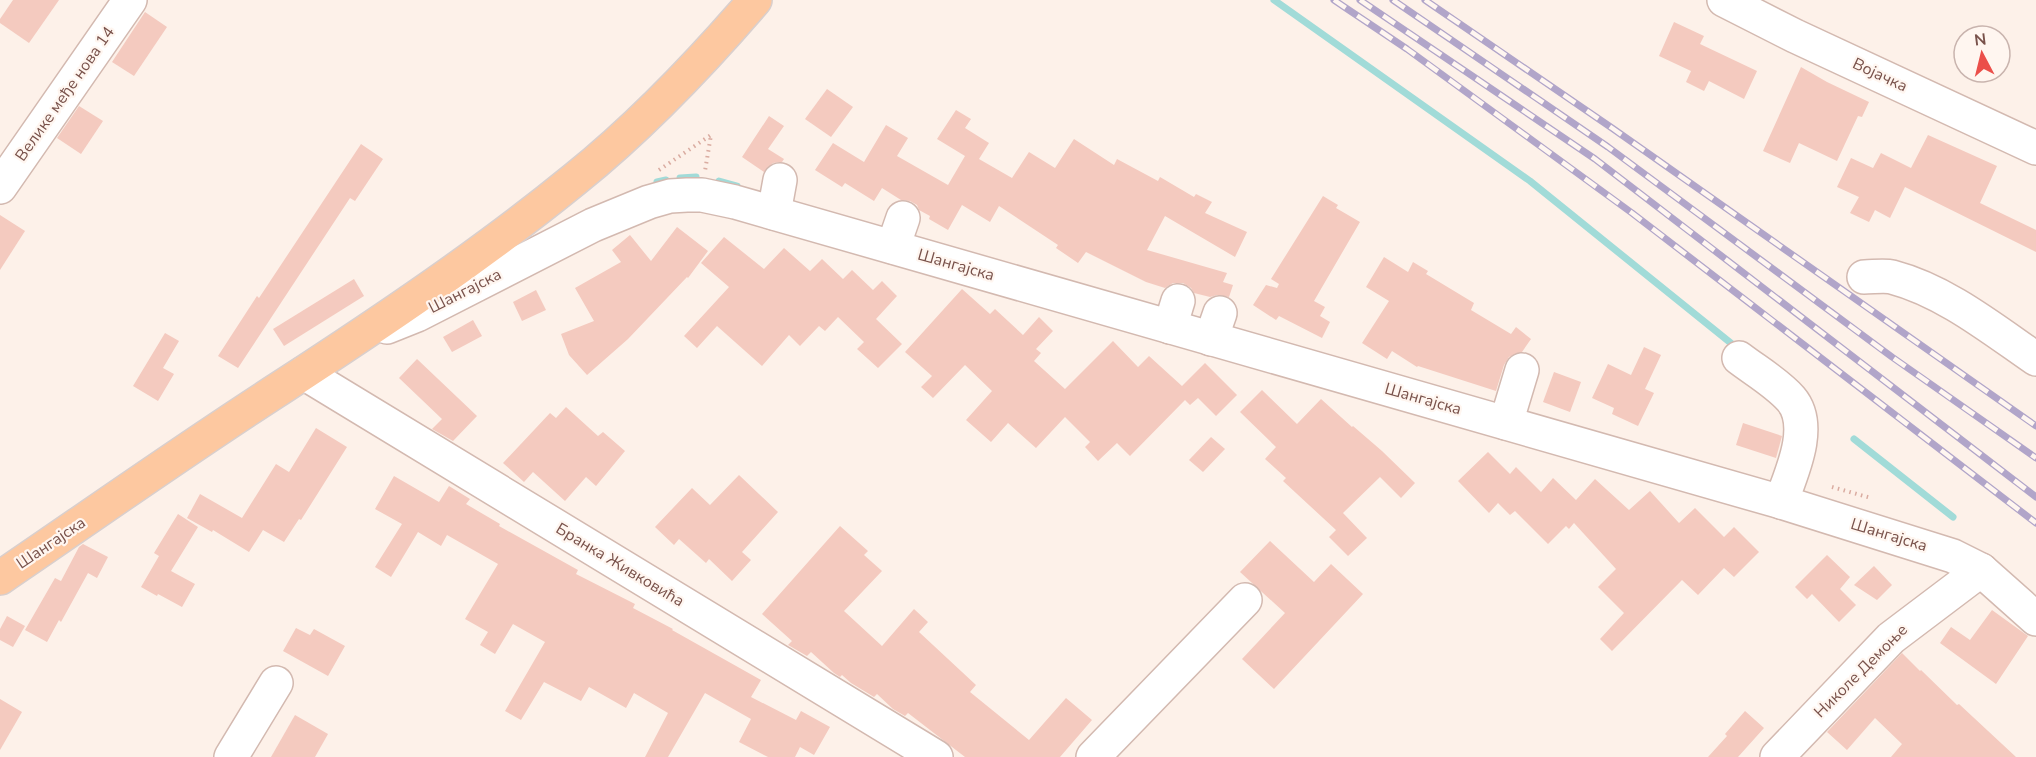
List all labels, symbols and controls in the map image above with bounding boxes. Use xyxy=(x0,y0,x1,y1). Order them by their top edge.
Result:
street label: Велике међе нова 14 xyxy=(10,22,120,166)
north arrow xyxy=(1952,24,2012,84)
text: N xyxy=(1973,28,1988,52)
street label: Војачка xyxy=(1849,53,1911,97)
street label: Шангајска xyxy=(915,244,997,286)
street label: Шангајска xyxy=(425,263,505,319)
street label: Шангајска xyxy=(1382,378,1464,420)
street label: Шангајска xyxy=(12,512,90,574)
street label: Шангајска xyxy=(1848,513,1930,557)
street label: Бранка Живковића xyxy=(552,518,688,612)
street label: Николе Демоње xyxy=(1809,619,1913,723)

